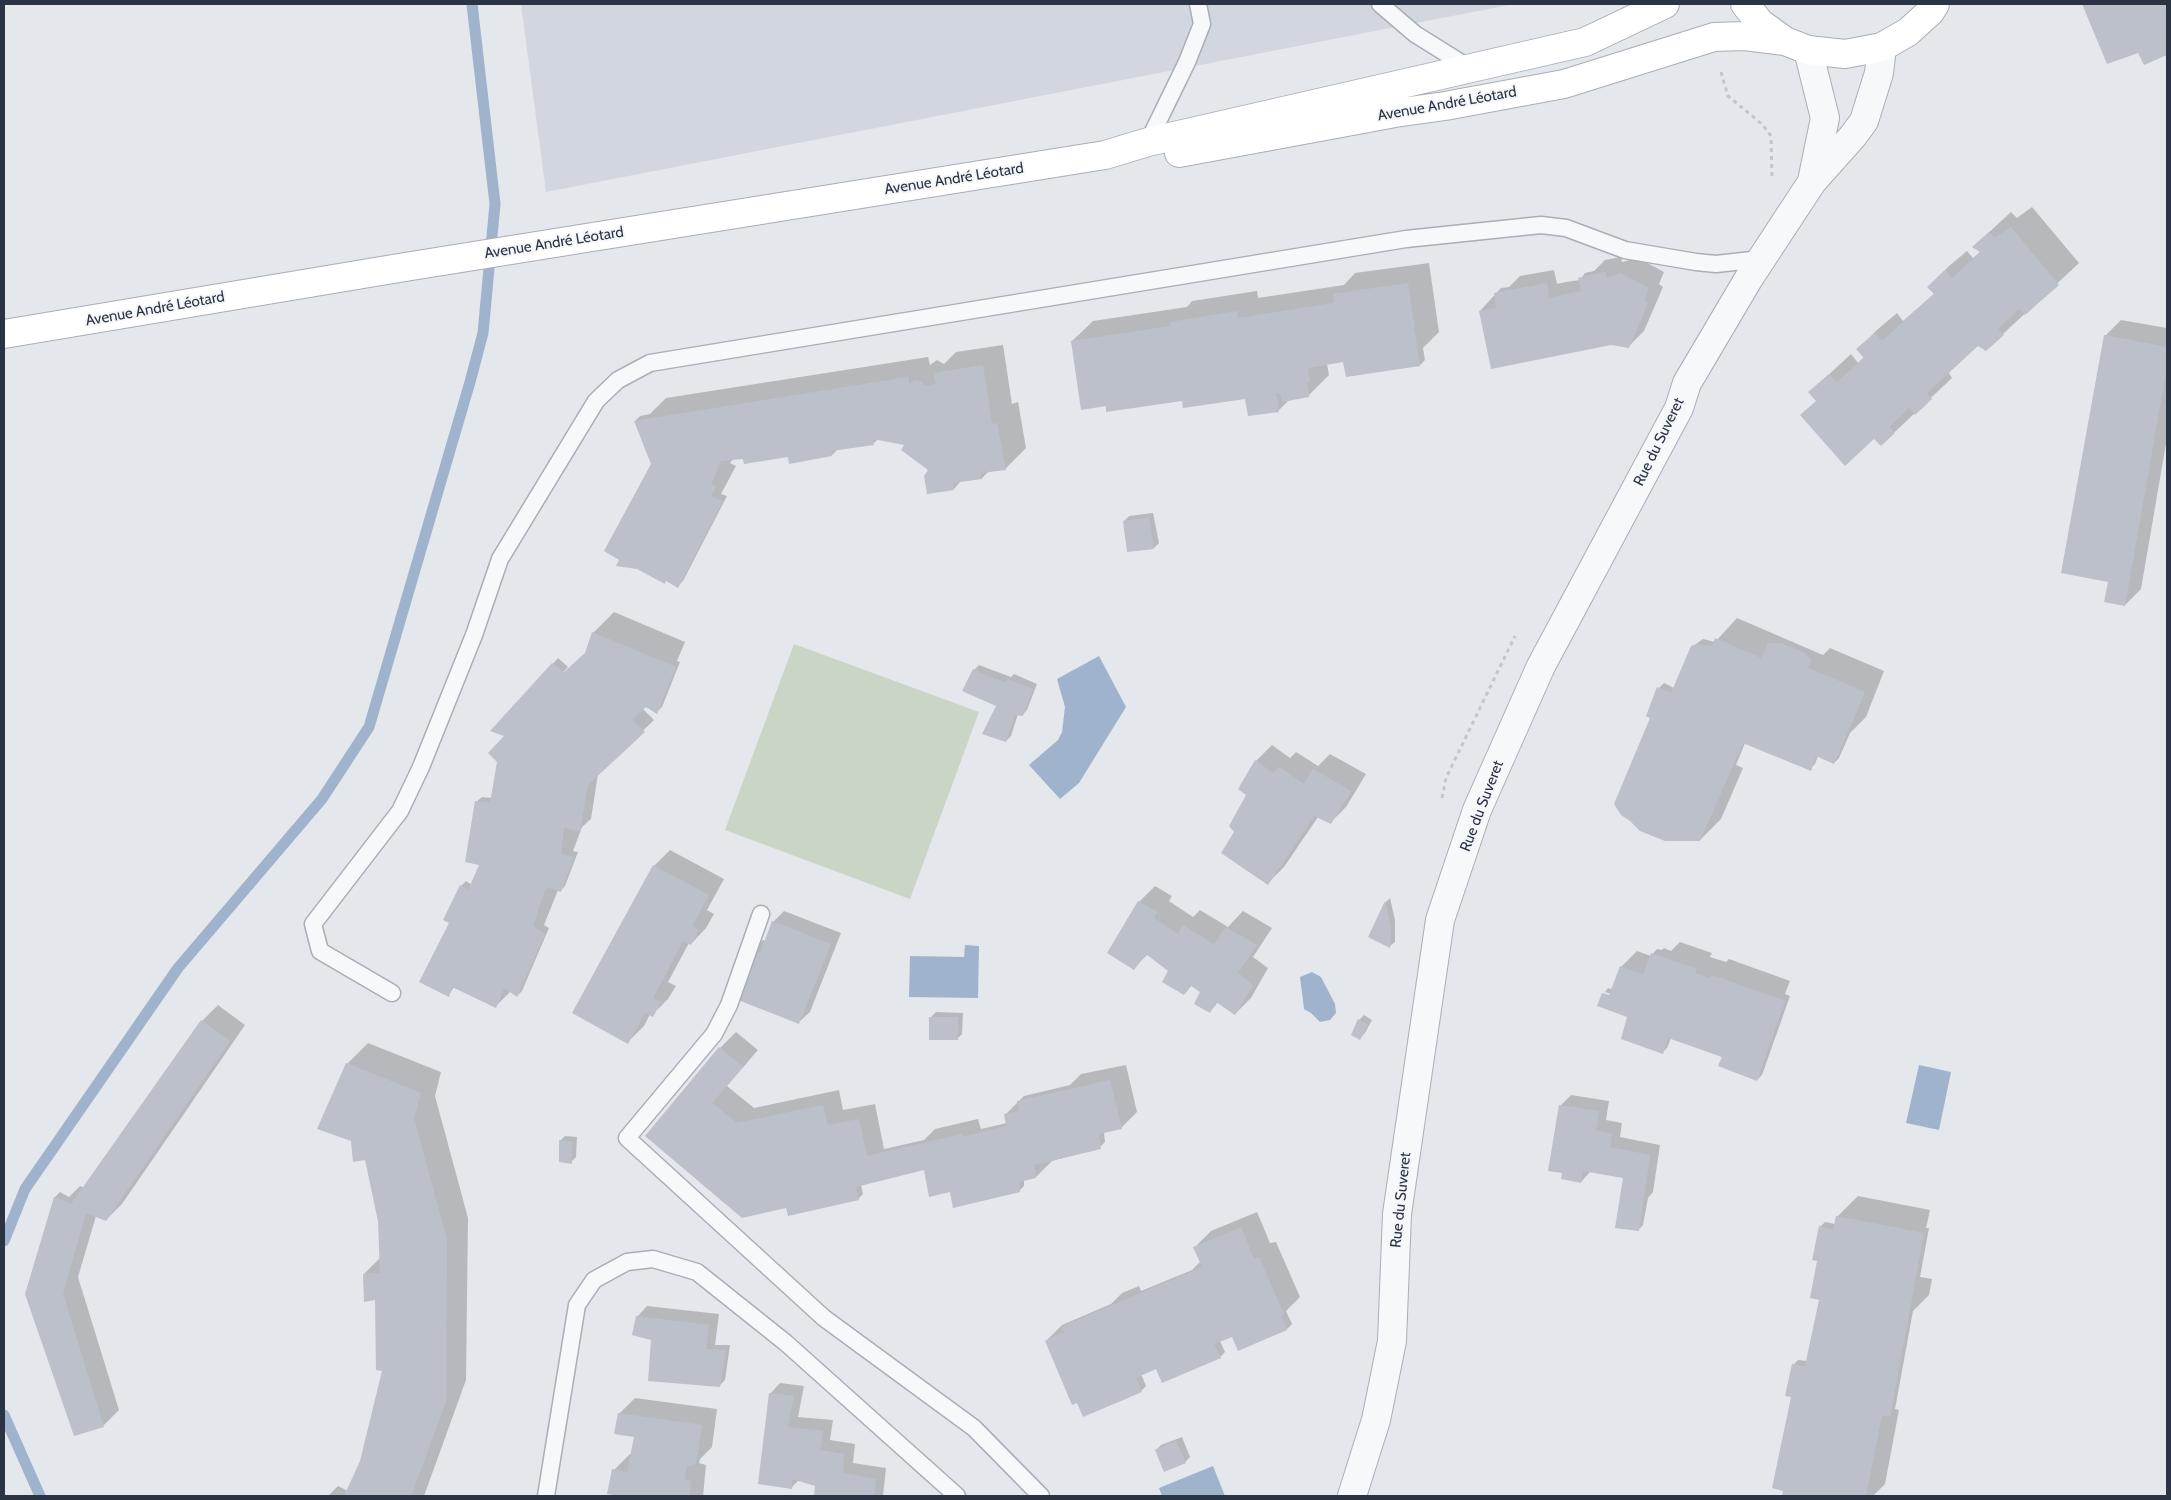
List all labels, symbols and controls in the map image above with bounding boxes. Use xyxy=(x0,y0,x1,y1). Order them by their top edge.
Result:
street label: Avenue André Léotard xyxy=(1376,83,1518,125)
street label: Avenue André Léotard xyxy=(883,159,1025,199)
street label: Avenue André Léotard xyxy=(483,223,625,263)
street label: Avenue André Léotard xyxy=(84,288,226,330)
street label: Rue du Suveret xyxy=(1630,395,1688,489)
street label: Rue du Suveret xyxy=(1456,758,1508,854)
street label: Rue du Suveret xyxy=(1387,1151,1415,1249)

